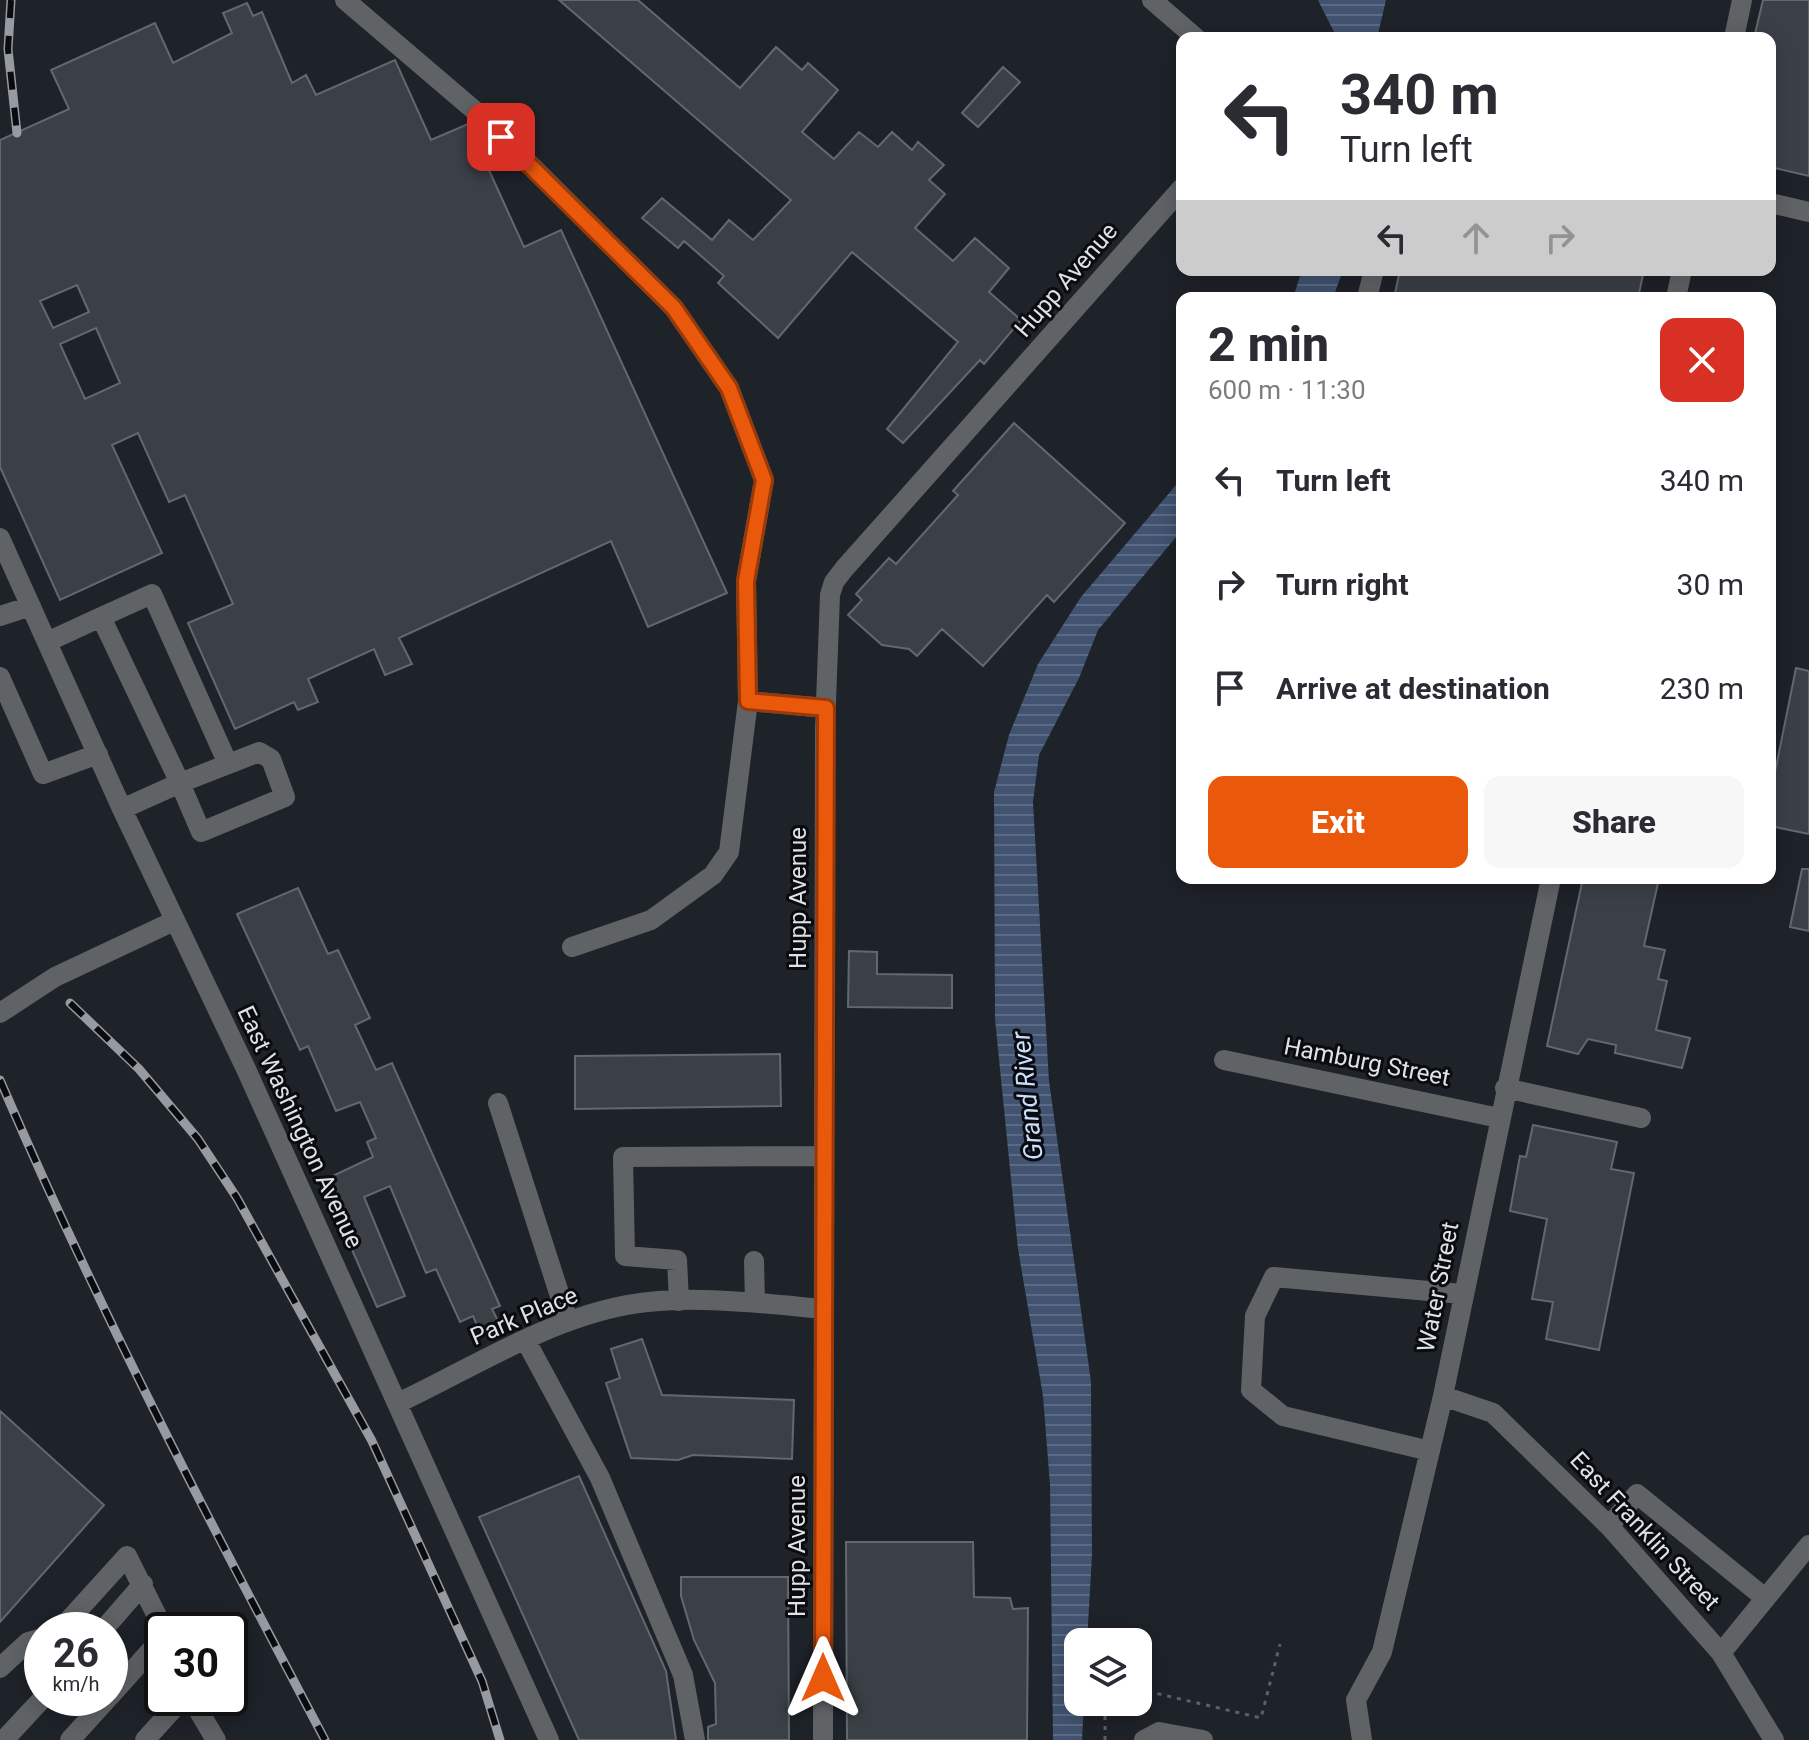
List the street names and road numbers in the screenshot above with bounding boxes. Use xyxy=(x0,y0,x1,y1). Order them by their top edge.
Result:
street label: Hupp Avenue xyxy=(1009,217,1123,343)
street label: Hupp Avenue xyxy=(784,827,812,969)
street label: East Washington Avenue xyxy=(232,1001,368,1253)
street label: Hamburg Street xyxy=(1282,1032,1453,1092)
street label: Water Street xyxy=(1412,1219,1464,1354)
street label: Park Place xyxy=(466,1281,582,1351)
street label: East Franklin Street xyxy=(1564,1446,1726,1616)
street label: Hupp Avenue xyxy=(783,1475,811,1617)

